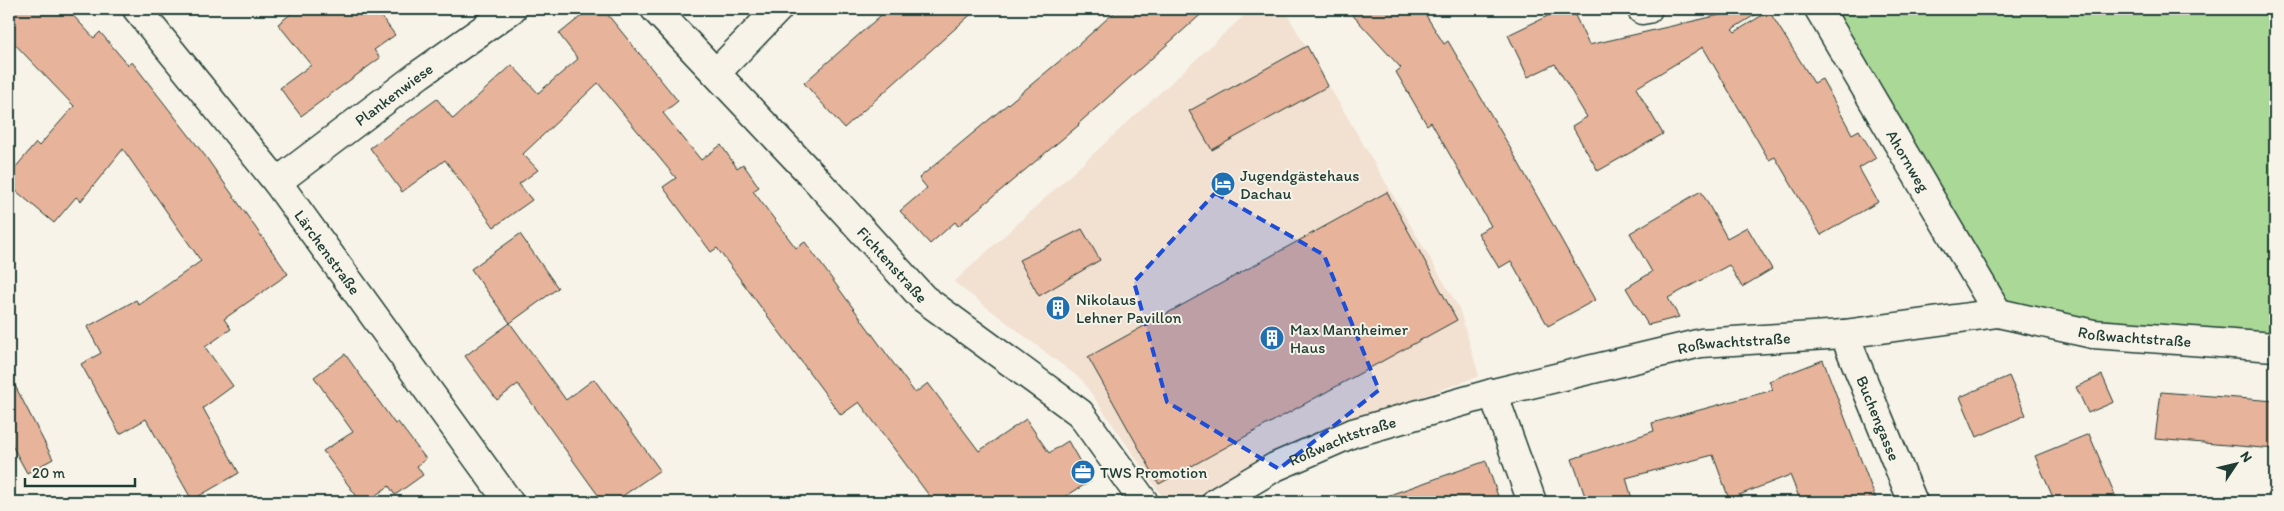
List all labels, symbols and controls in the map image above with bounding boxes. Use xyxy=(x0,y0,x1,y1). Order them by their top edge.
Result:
street label: Plankenwiese xyxy=(351,59,437,130)
street label: Ahornweg xyxy=(1882,126,1934,196)
place label: Jugendgästehaus Dachau xyxy=(1240,166,1359,203)
hotel icon: Jugendgästehaus Dachau xyxy=(1210,171,1236,197)
street label: Lärchenstraße xyxy=(290,206,365,299)
street label: Fichtenstraße xyxy=(853,223,932,307)
place label: Nikolaus Lehner Pavillon xyxy=(1076,290,1182,327)
building icon: Nikolaus Lehner Pavillon xyxy=(1045,295,1071,321)
place label: Max Mannheimer Haus xyxy=(1290,320,1409,357)
street label: Roßwachtstraße xyxy=(2076,322,2192,351)
building icon: Max Mannheimer Haus xyxy=(1259,325,1285,351)
street label: Roßwachtstraße xyxy=(1676,328,1791,358)
street label: Buchengasse xyxy=(1852,373,1904,464)
street label: Roßwachtstraße xyxy=(1286,412,1398,470)
north arrow xyxy=(2212,438,2262,488)
text: N xyxy=(2237,448,2256,466)
scale bar xyxy=(25,456,135,488)
office icon: TWS Promotion xyxy=(1070,459,1096,485)
place label: TWS Promotion xyxy=(1100,463,1207,482)
text: 20 m xyxy=(32,464,66,482)

